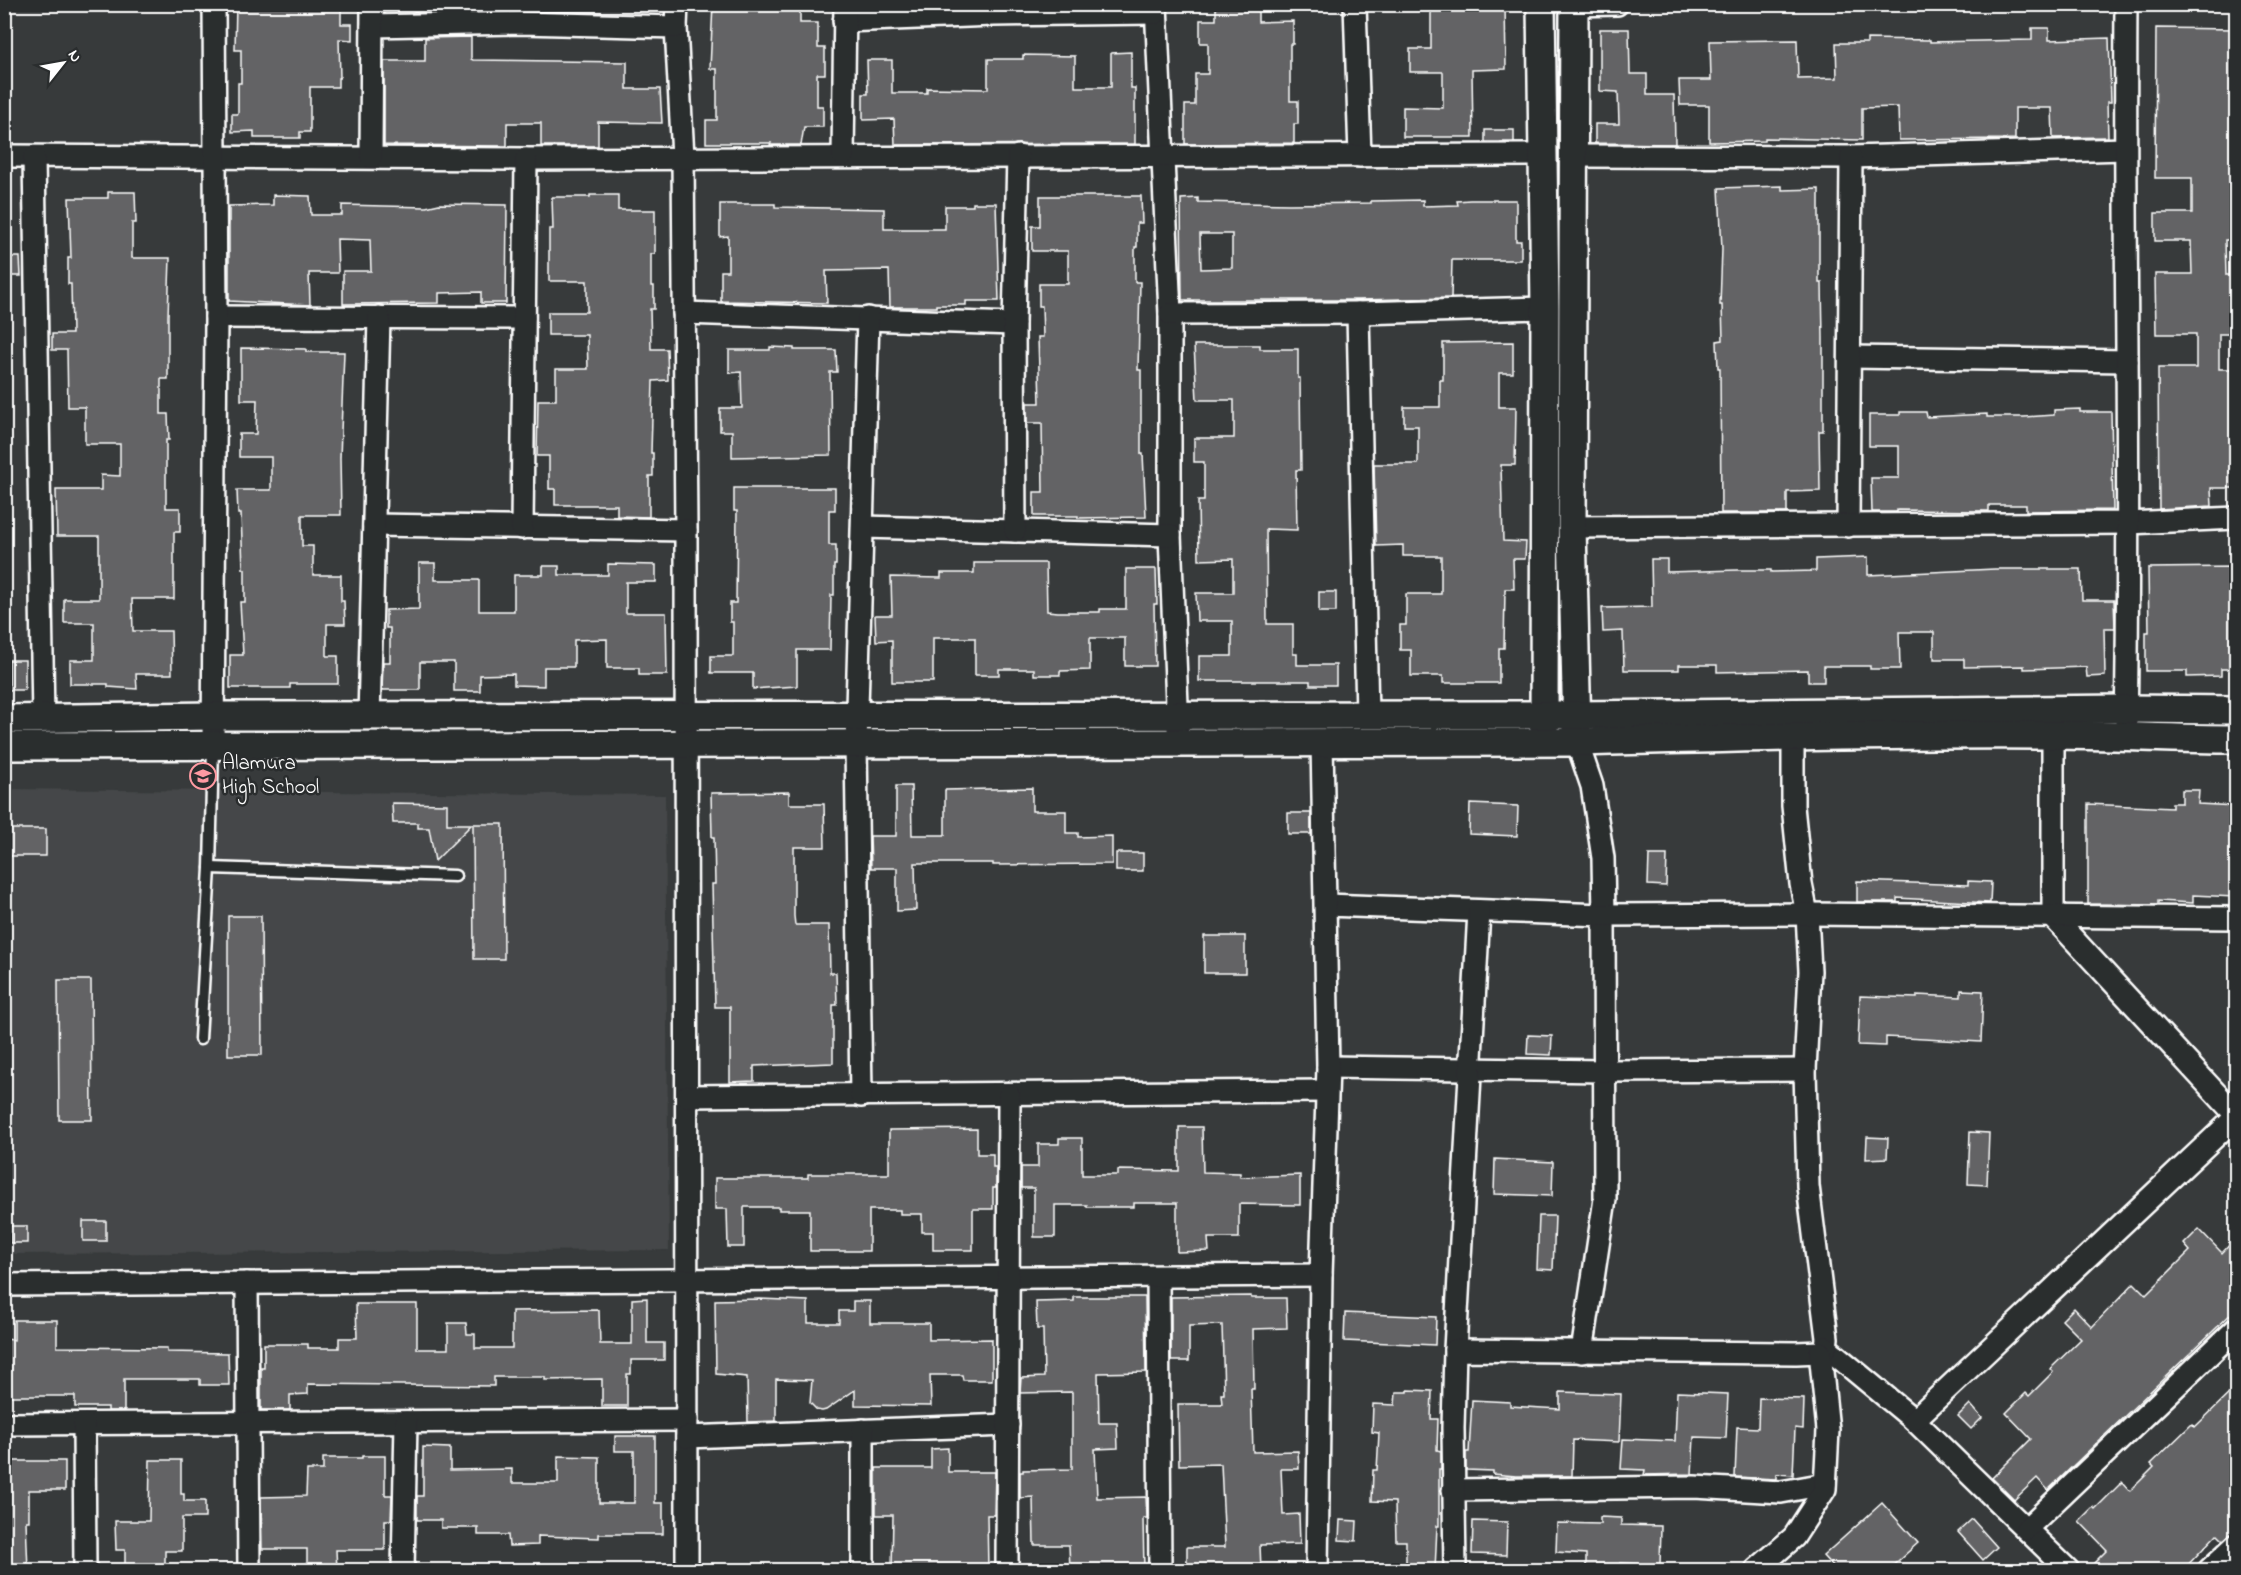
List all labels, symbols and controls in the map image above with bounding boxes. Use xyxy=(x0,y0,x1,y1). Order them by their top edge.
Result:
north arrow xyxy=(33,33,93,93)
text: N xyxy=(61,45,87,67)
place label: Alamura High School xyxy=(222,749,319,805)
school or university icon: Alamura High School xyxy=(188,761,218,791)

